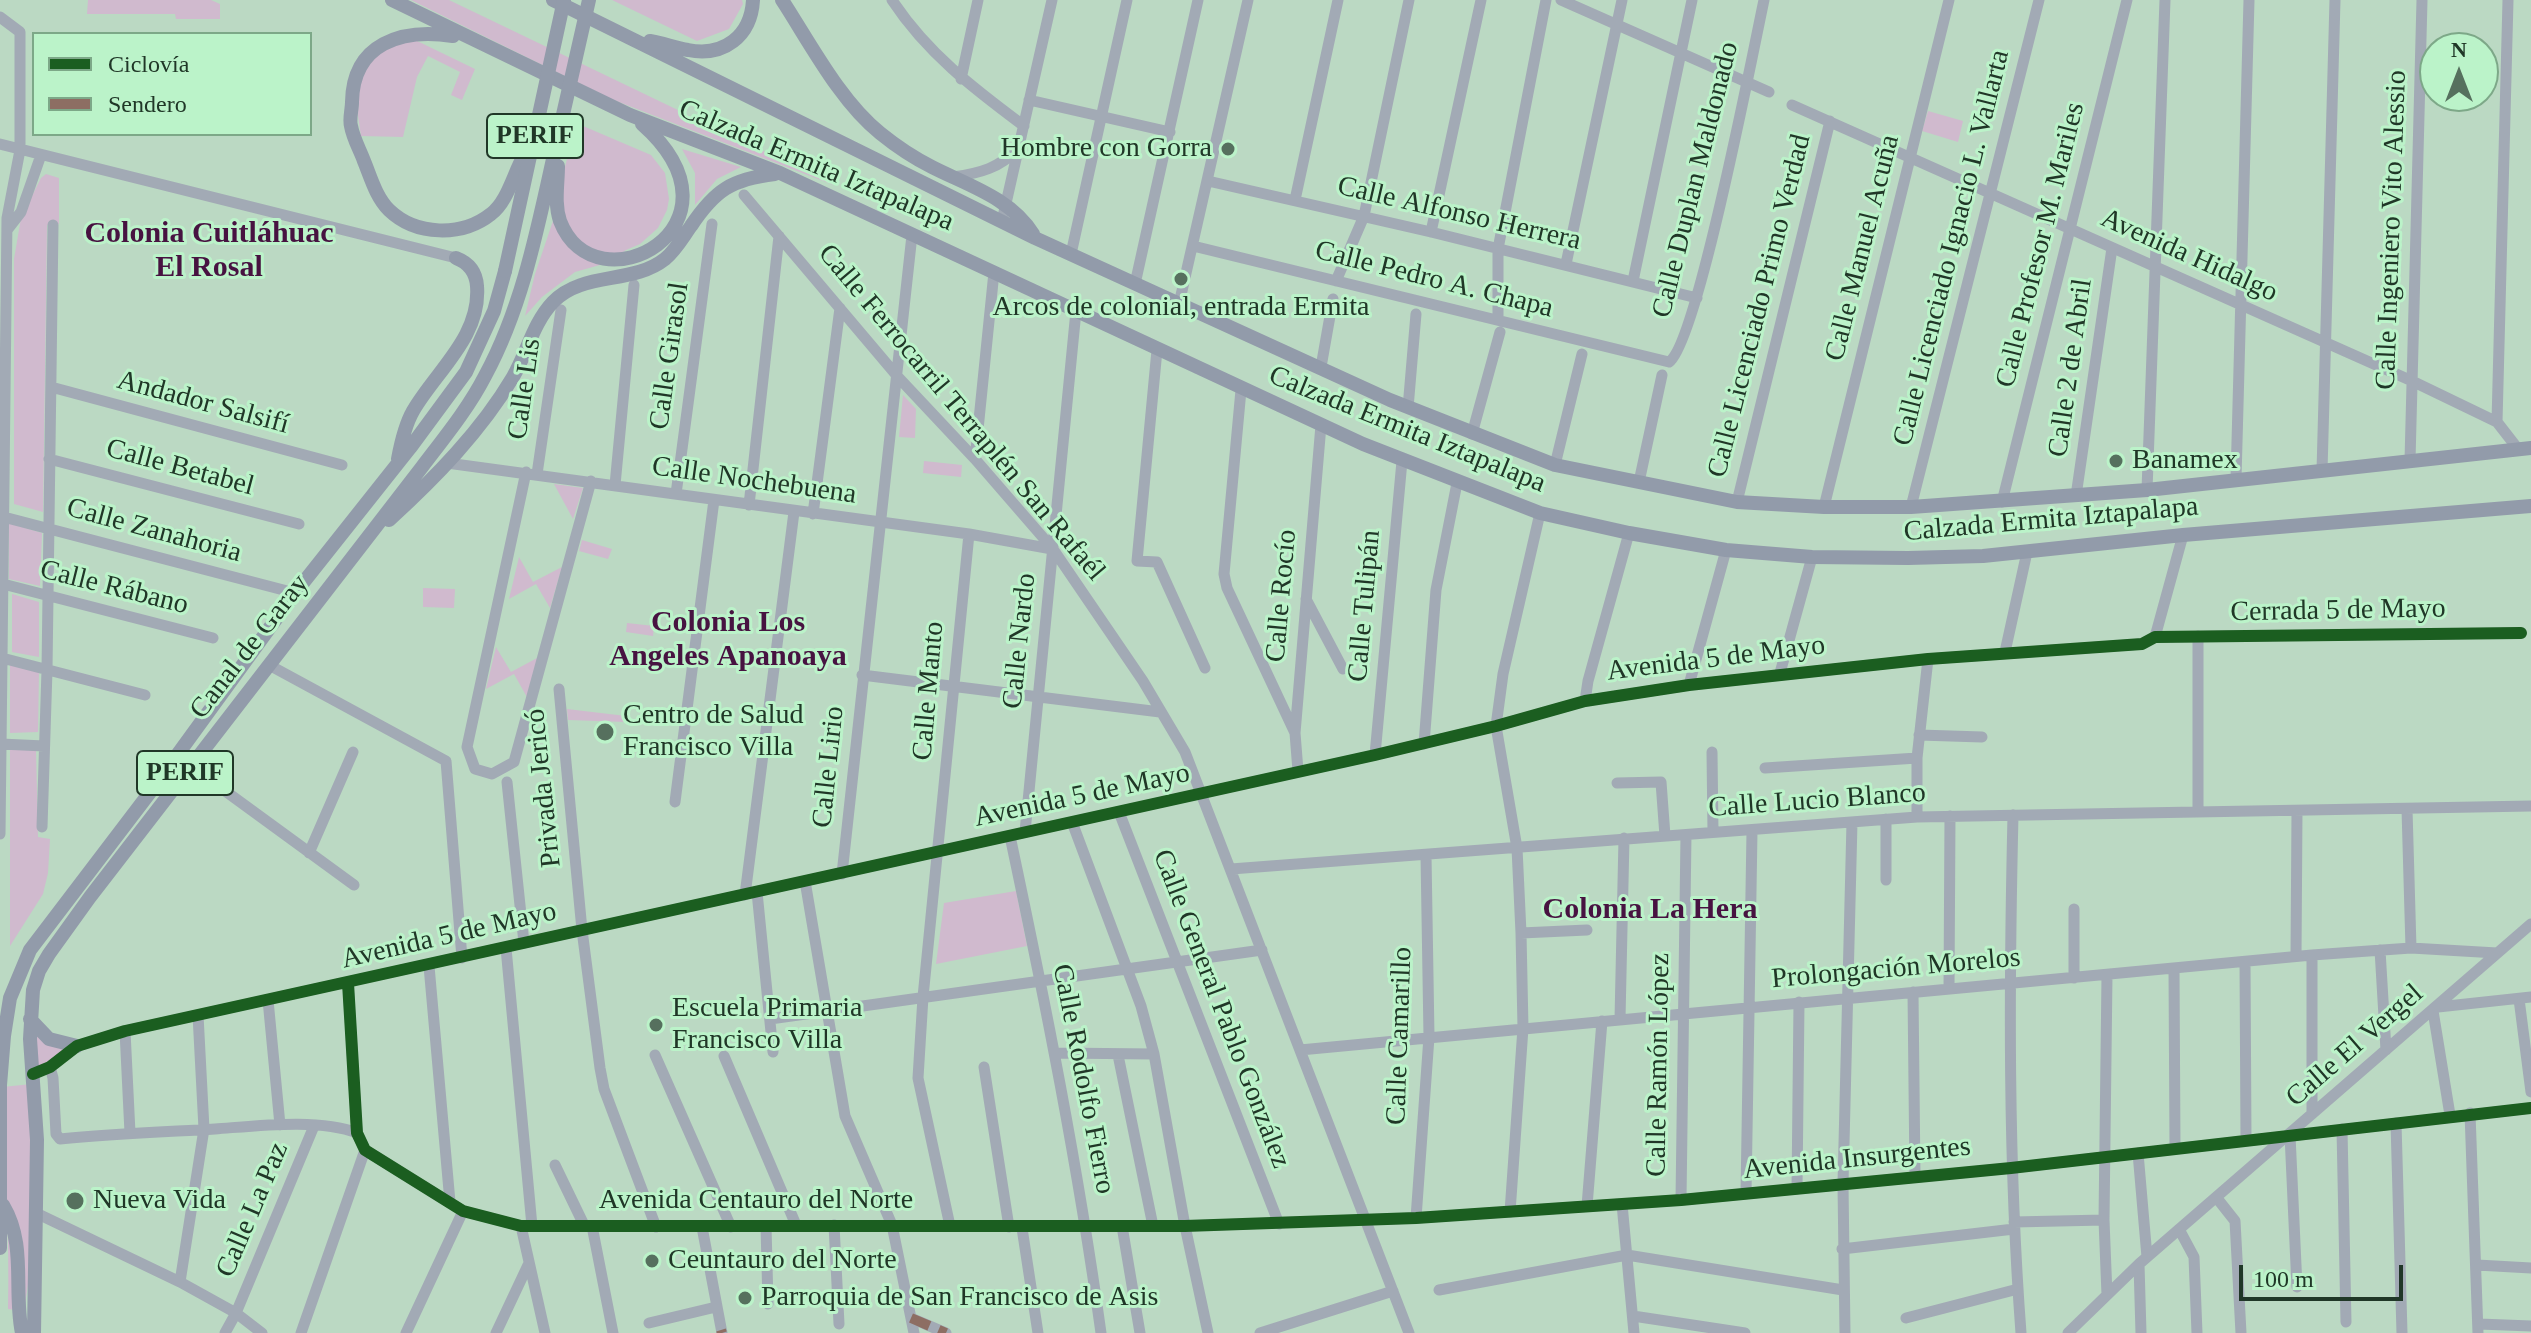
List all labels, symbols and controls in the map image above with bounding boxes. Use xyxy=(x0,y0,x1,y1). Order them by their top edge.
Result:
legend xyxy=(32,32,312,136)
north arrow xyxy=(2419,32,2499,112)
text: N xyxy=(2451,37,2467,62)
street label: Calle Duplan Maldonado xyxy=(1645,39,1747,321)
street label: Calle Licenciado Ignacio L. Vallarta xyxy=(1887,47,2017,449)
text: Ciclovía xyxy=(108,51,189,77)
street label: Calle Ingeniero Vito Alessio xyxy=(2370,70,2414,390)
text: Sendero xyxy=(108,91,187,117)
street label: Calzada Ermita Iztapalapa xyxy=(673,93,959,239)
street label: Calle Profesor M. Mariles xyxy=(1989,99,2093,391)
road number: PERIF xyxy=(487,114,583,158)
street label: Calle Licenciado Primo Verdad xyxy=(1701,131,1819,481)
place label: Hombre con Gorra xyxy=(1001,132,1212,166)
street label: Calle Manuel Acuña xyxy=(1819,132,1907,364)
marker: Hombre con Gorra xyxy=(1219,140,1237,158)
street label: Calle Alfonso Herrera xyxy=(1334,170,1584,258)
street label: Avenida Hidalgo xyxy=(2095,202,2283,310)
district label: Colonia Cuitláhuac El Rosal xyxy=(84,216,334,286)
street label: Calle Pedro A. Chapa xyxy=(1311,234,1557,326)
street label: Calle Ferrocarril Terraplén San Rafaél xyxy=(810,238,1112,588)
marker: Arcos de colonial, entrada Ermita xyxy=(1172,270,1190,288)
street label: Calle 2 de Abril xyxy=(2042,277,2100,459)
street label: Calle Girasol xyxy=(643,280,697,432)
place label: Arcos de colonial, entrada Ermita xyxy=(992,291,1370,325)
street label: Calle Lis xyxy=(501,336,549,442)
street label: Calzada Ermita Iztapalapa xyxy=(1264,359,1550,501)
street label: Andador Salsifí xyxy=(113,364,293,442)
street label: Calle Betabel xyxy=(102,432,258,504)
place label: Banamex xyxy=(2132,444,2238,478)
street label: Calle Nochebuena xyxy=(650,450,858,512)
marker: Banamex xyxy=(2107,452,2125,470)
street label: Calzada Ermita Iztapalapa xyxy=(1902,490,2200,550)
street label: Calle Zanahoria xyxy=(63,492,245,570)
street label: Calle Rocío xyxy=(1259,528,1305,664)
street label: Calle Tulipán xyxy=(1342,529,1388,683)
street label: Calle Rábano xyxy=(36,553,192,623)
street label: Canal de Garay xyxy=(183,568,317,726)
street label: Calle Nardo xyxy=(996,572,1044,710)
street label: Cerrada 5 de Mayo xyxy=(2230,592,2446,630)
district label: Colonia Los Angeles Apanoaya xyxy=(609,605,847,676)
street label: Calle Manto xyxy=(906,620,952,762)
street label: Avenida 5 de Mayo xyxy=(1605,629,1827,689)
place label: Centro de Salud Francisco Villa xyxy=(623,699,803,765)
street label: Calle Lirio xyxy=(806,705,852,829)
street label: Privada Jericó xyxy=(519,707,569,869)
marker: Centro de Salud Francisco Villa xyxy=(594,721,616,743)
road number: PERIF xyxy=(137,751,233,795)
street label: Avenida 5 de Mayo xyxy=(971,757,1193,835)
street label: Calle Lucio Blanco xyxy=(1707,777,1927,825)
street label: Calle General Pablo González xyxy=(1145,845,1297,1173)
district label: Colonia La Hera xyxy=(1543,892,1757,928)
street label: Avenida 5 de Mayo xyxy=(338,895,560,977)
street label: Prolongación Morelos xyxy=(1770,941,2022,997)
street label: Calle Camarillo xyxy=(1380,946,1420,1126)
street label: Calle Ramón López xyxy=(1640,953,1678,1177)
street label: Calle Rodolfo Fierro xyxy=(1044,961,1122,1197)
street label: Calle El Vergel xyxy=(2280,977,2430,1115)
place label: Escuela Primaria Francisco Villa xyxy=(672,992,862,1058)
marker: Escuela Primaria Francisco Villa xyxy=(647,1016,665,1034)
street label: Avenida Insurgentes xyxy=(1742,1130,1972,1188)
street label: Calle La Paz xyxy=(210,1138,296,1282)
place label: Nueva Vida xyxy=(93,1184,226,1218)
street label: Avenida Centauro del Norte xyxy=(599,1184,913,1218)
marker: Nueva Vida xyxy=(64,1190,86,1212)
place label: Ceuntauro del Norte xyxy=(668,1244,897,1278)
scale bar xyxy=(2243,1249,2407,1299)
marker: Ceuntauro del Norte xyxy=(643,1252,661,1270)
text: 100 m xyxy=(2253,1266,2314,1292)
place label: Parroquia de San Francisco de Asis xyxy=(761,1281,1158,1315)
marker: Parroquia de San Francisco de Asis xyxy=(736,1289,754,1307)

